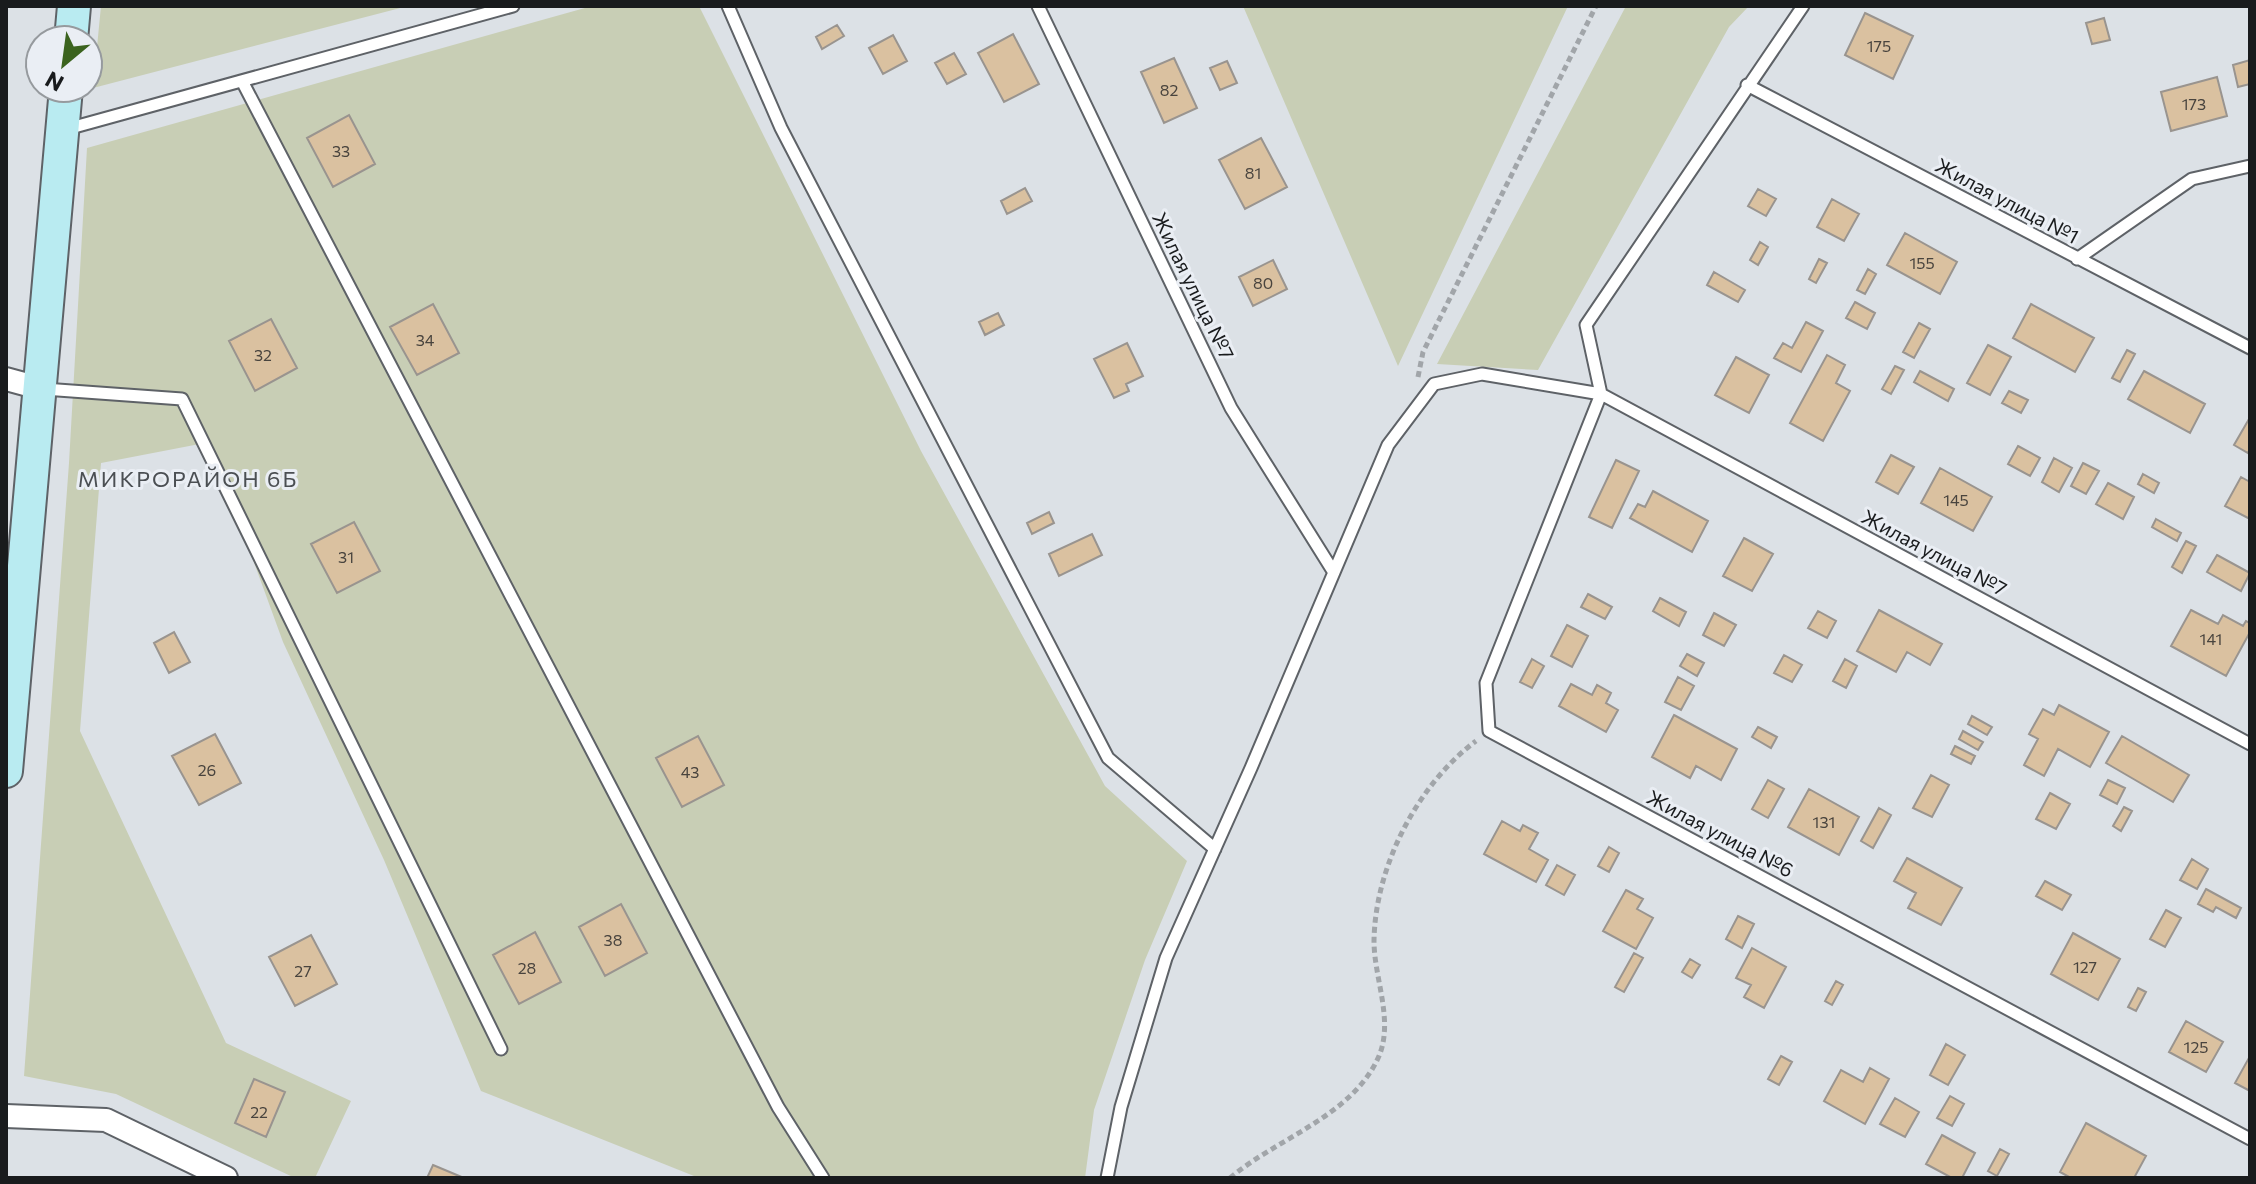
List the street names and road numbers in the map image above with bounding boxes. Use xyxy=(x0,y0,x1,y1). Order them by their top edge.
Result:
street label: Жилая улица №1 xyxy=(1932,152,2083,248)
street label: Жилая улица №7 xyxy=(1148,208,1240,363)
street label: Жилая улица №7 xyxy=(1858,504,2011,600)
street label: Жилая улица №6 xyxy=(1643,784,1798,882)

